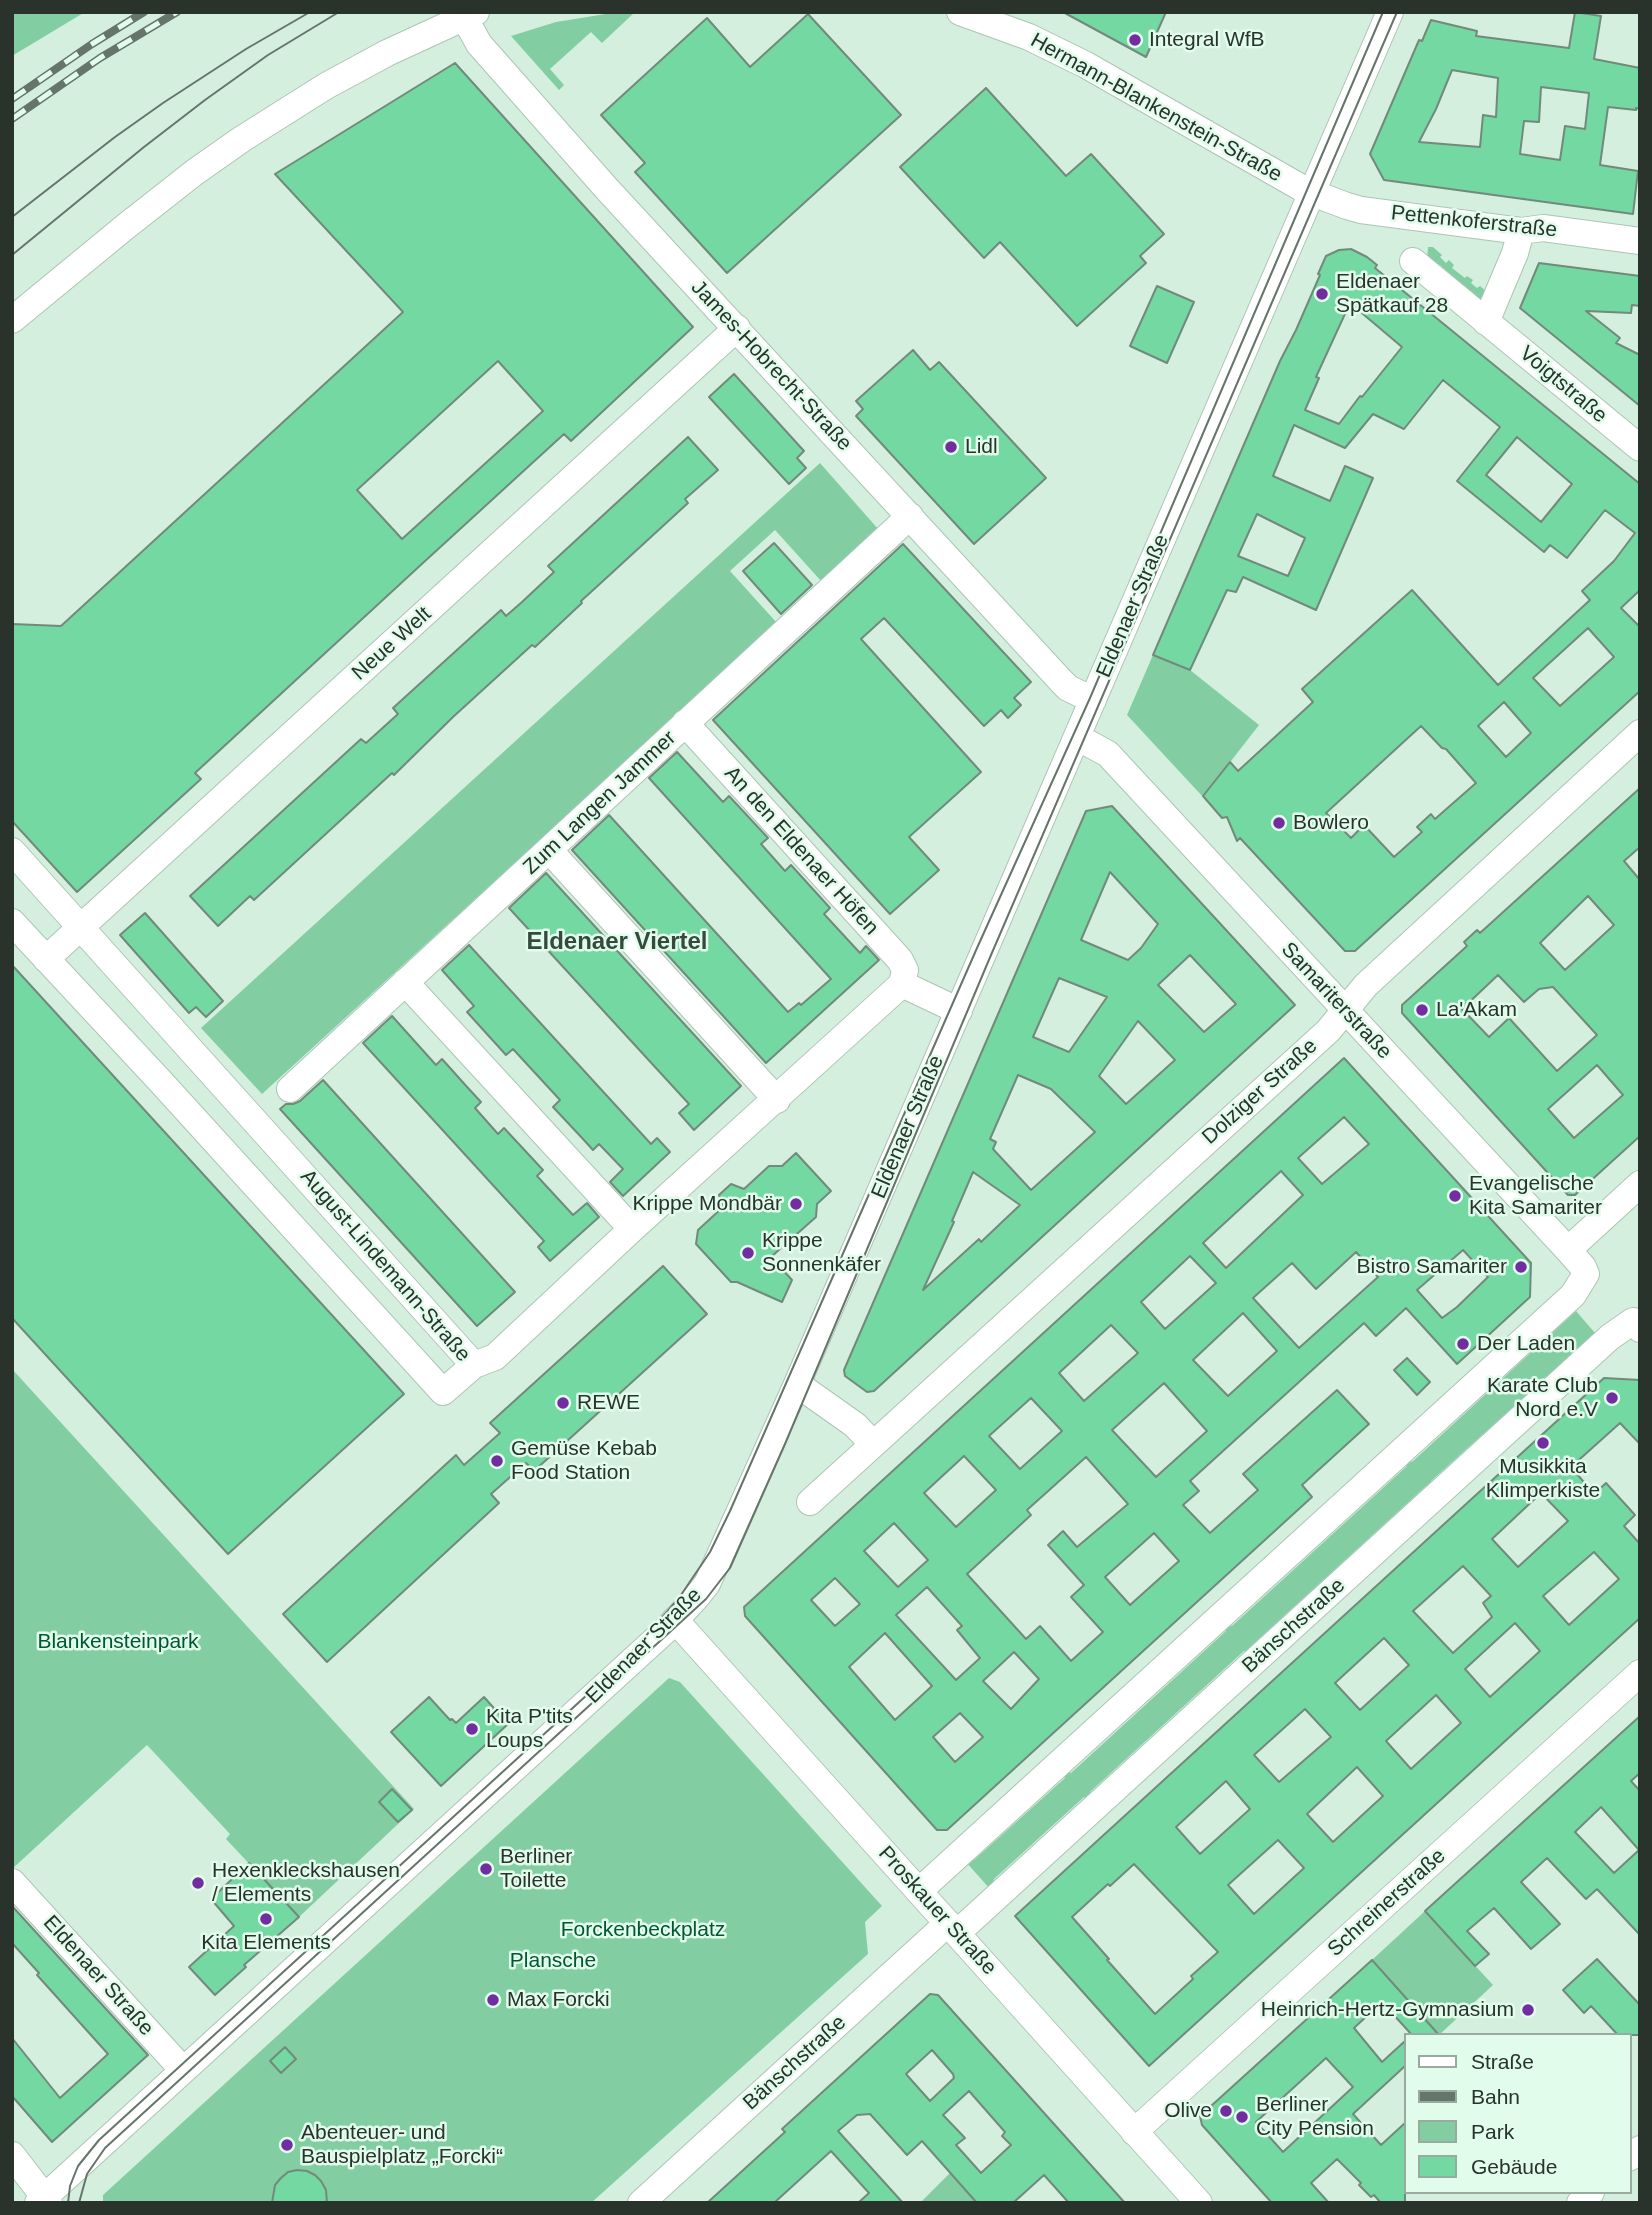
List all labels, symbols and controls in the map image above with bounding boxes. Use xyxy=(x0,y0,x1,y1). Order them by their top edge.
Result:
place label: Integral WfB xyxy=(1149,27,1265,53)
street label: Hermann-Blankenstein-Straße xyxy=(1026,28,1286,188)
marker: Integral WfB xyxy=(1127,32,1143,48)
street label: Pettenkoferstraße xyxy=(1390,201,1558,243)
place label: Eldenaer Spätkauf 28 xyxy=(1336,269,1448,319)
street label: James-Hobrecht-Straße xyxy=(685,275,857,457)
marker: Eldenaer Spätkauf 28 xyxy=(1314,286,1330,302)
street label: Voigtstraße xyxy=(1514,341,1612,429)
place label: Lidl xyxy=(965,434,998,460)
marker: Lidl xyxy=(943,439,959,455)
street label: Eldenaer Straße xyxy=(1092,531,1174,681)
street label: Neue Welt xyxy=(347,602,437,686)
street label: Zum Langen Jammer xyxy=(518,726,682,880)
street label: An den Eldenaer Höfen xyxy=(719,761,883,941)
place label: Bowlero xyxy=(1293,810,1369,836)
marker: Bowlero xyxy=(1271,815,1287,831)
district label: Eldenaer Viertel xyxy=(527,928,707,956)
street label: Samariterstraße xyxy=(1275,937,1397,1065)
place label: La'Akam xyxy=(1436,997,1517,1023)
marker: La'Akam xyxy=(1414,1002,1430,1018)
street label: Dolziger Straße xyxy=(1197,1034,1323,1150)
street label: Eldenaer Straße xyxy=(867,1052,949,1202)
street label: August-Lindemann-Straße xyxy=(295,1165,475,1367)
place label: Evangelische Kita Samariter xyxy=(1469,1171,1602,1221)
marker: Evangelische Kita Samariter xyxy=(1447,1188,1463,1204)
place label: Krippe Mondbär xyxy=(633,1191,782,1217)
marker: Krippe Mondbär xyxy=(788,1196,804,1212)
place label: Krippe Sonnenkäfer xyxy=(762,1228,881,1278)
marker: Krippe Sonnenkäfer xyxy=(740,1245,756,1261)
place label: Bistro Samariter xyxy=(1356,1254,1507,1280)
marker: Bistro Samariter xyxy=(1513,1259,1529,1275)
place label: Der Laden xyxy=(1477,1331,1575,1357)
marker: Der Laden xyxy=(1455,1336,1471,1352)
place label: Karate Club Nord e.V xyxy=(1487,1373,1598,1423)
place label: REWE xyxy=(577,1390,640,1416)
marker: Karate Club Nord e.V xyxy=(1604,1390,1620,1406)
marker: REWE xyxy=(555,1395,571,1411)
marker: Musikkita Klimperkiste xyxy=(1535,1435,1551,1451)
place label: Gemüse Kebab Food Station xyxy=(511,1436,657,1486)
marker: Gemüse Kebab Food Station xyxy=(489,1453,505,1469)
place label: Musikkita Klimperkiste xyxy=(1486,1454,1600,1504)
street label: Bänschstraße xyxy=(1237,1573,1351,1679)
street label: Eldenaer Straße xyxy=(581,1583,707,1709)
park label: Blankensteinpark xyxy=(37,1629,199,1655)
place label: Kita P'tits Loups xyxy=(486,1704,573,1754)
marker: Kita P'tits Loups xyxy=(464,1721,480,1737)
street label: Proskauer Straße xyxy=(873,1841,1001,1981)
place label: Berliner Toilette xyxy=(500,1844,572,1894)
street label: Schreinerstraße xyxy=(1323,1844,1451,1962)
place label: Hexenkleckshausen / Elements xyxy=(212,1858,400,1908)
marker: Berliner Toilette xyxy=(478,1861,494,1877)
marker: Hexenkleckshausen / Elements xyxy=(190,1875,206,1891)
street label: Eldenaer Straße xyxy=(37,1911,159,2041)
marker: Kita Elements xyxy=(258,1911,274,1927)
park label: Forckenbeckplatz xyxy=(561,1917,725,1943)
place label: Kita Elements xyxy=(201,1930,331,1956)
park label: Plansche xyxy=(510,1948,596,1974)
place label: Max Forcki xyxy=(507,1987,610,2013)
marker: Max Forcki xyxy=(485,1992,501,2008)
place label: Heinrich-Hertz-Gymnasium xyxy=(1261,1997,1514,2023)
marker: Heinrich-Hertz-Gymnasium xyxy=(1520,2002,1536,2018)
street label: Bänschstraße xyxy=(738,2010,852,2116)
legend xyxy=(1404,2033,1631,2194)
text: Straße xyxy=(1471,2050,1534,2073)
text: Bahn xyxy=(1471,2085,1520,2108)
place label: Berliner City Pension xyxy=(1256,2092,1374,2142)
place label: Olive xyxy=(1164,2098,1212,2124)
marker: Olive xyxy=(1218,2103,1234,2119)
marker: Berliner City Pension xyxy=(1234,2109,1250,2125)
place label: Abenteuer- und Bauspielplatz „Forcki“ xyxy=(301,2120,503,2170)
text: Park xyxy=(1471,2120,1514,2143)
marker: Abenteuer- und Bauspielplatz „Forcki“ xyxy=(279,2137,295,2153)
text: Gebäude xyxy=(1471,2155,1557,2178)

